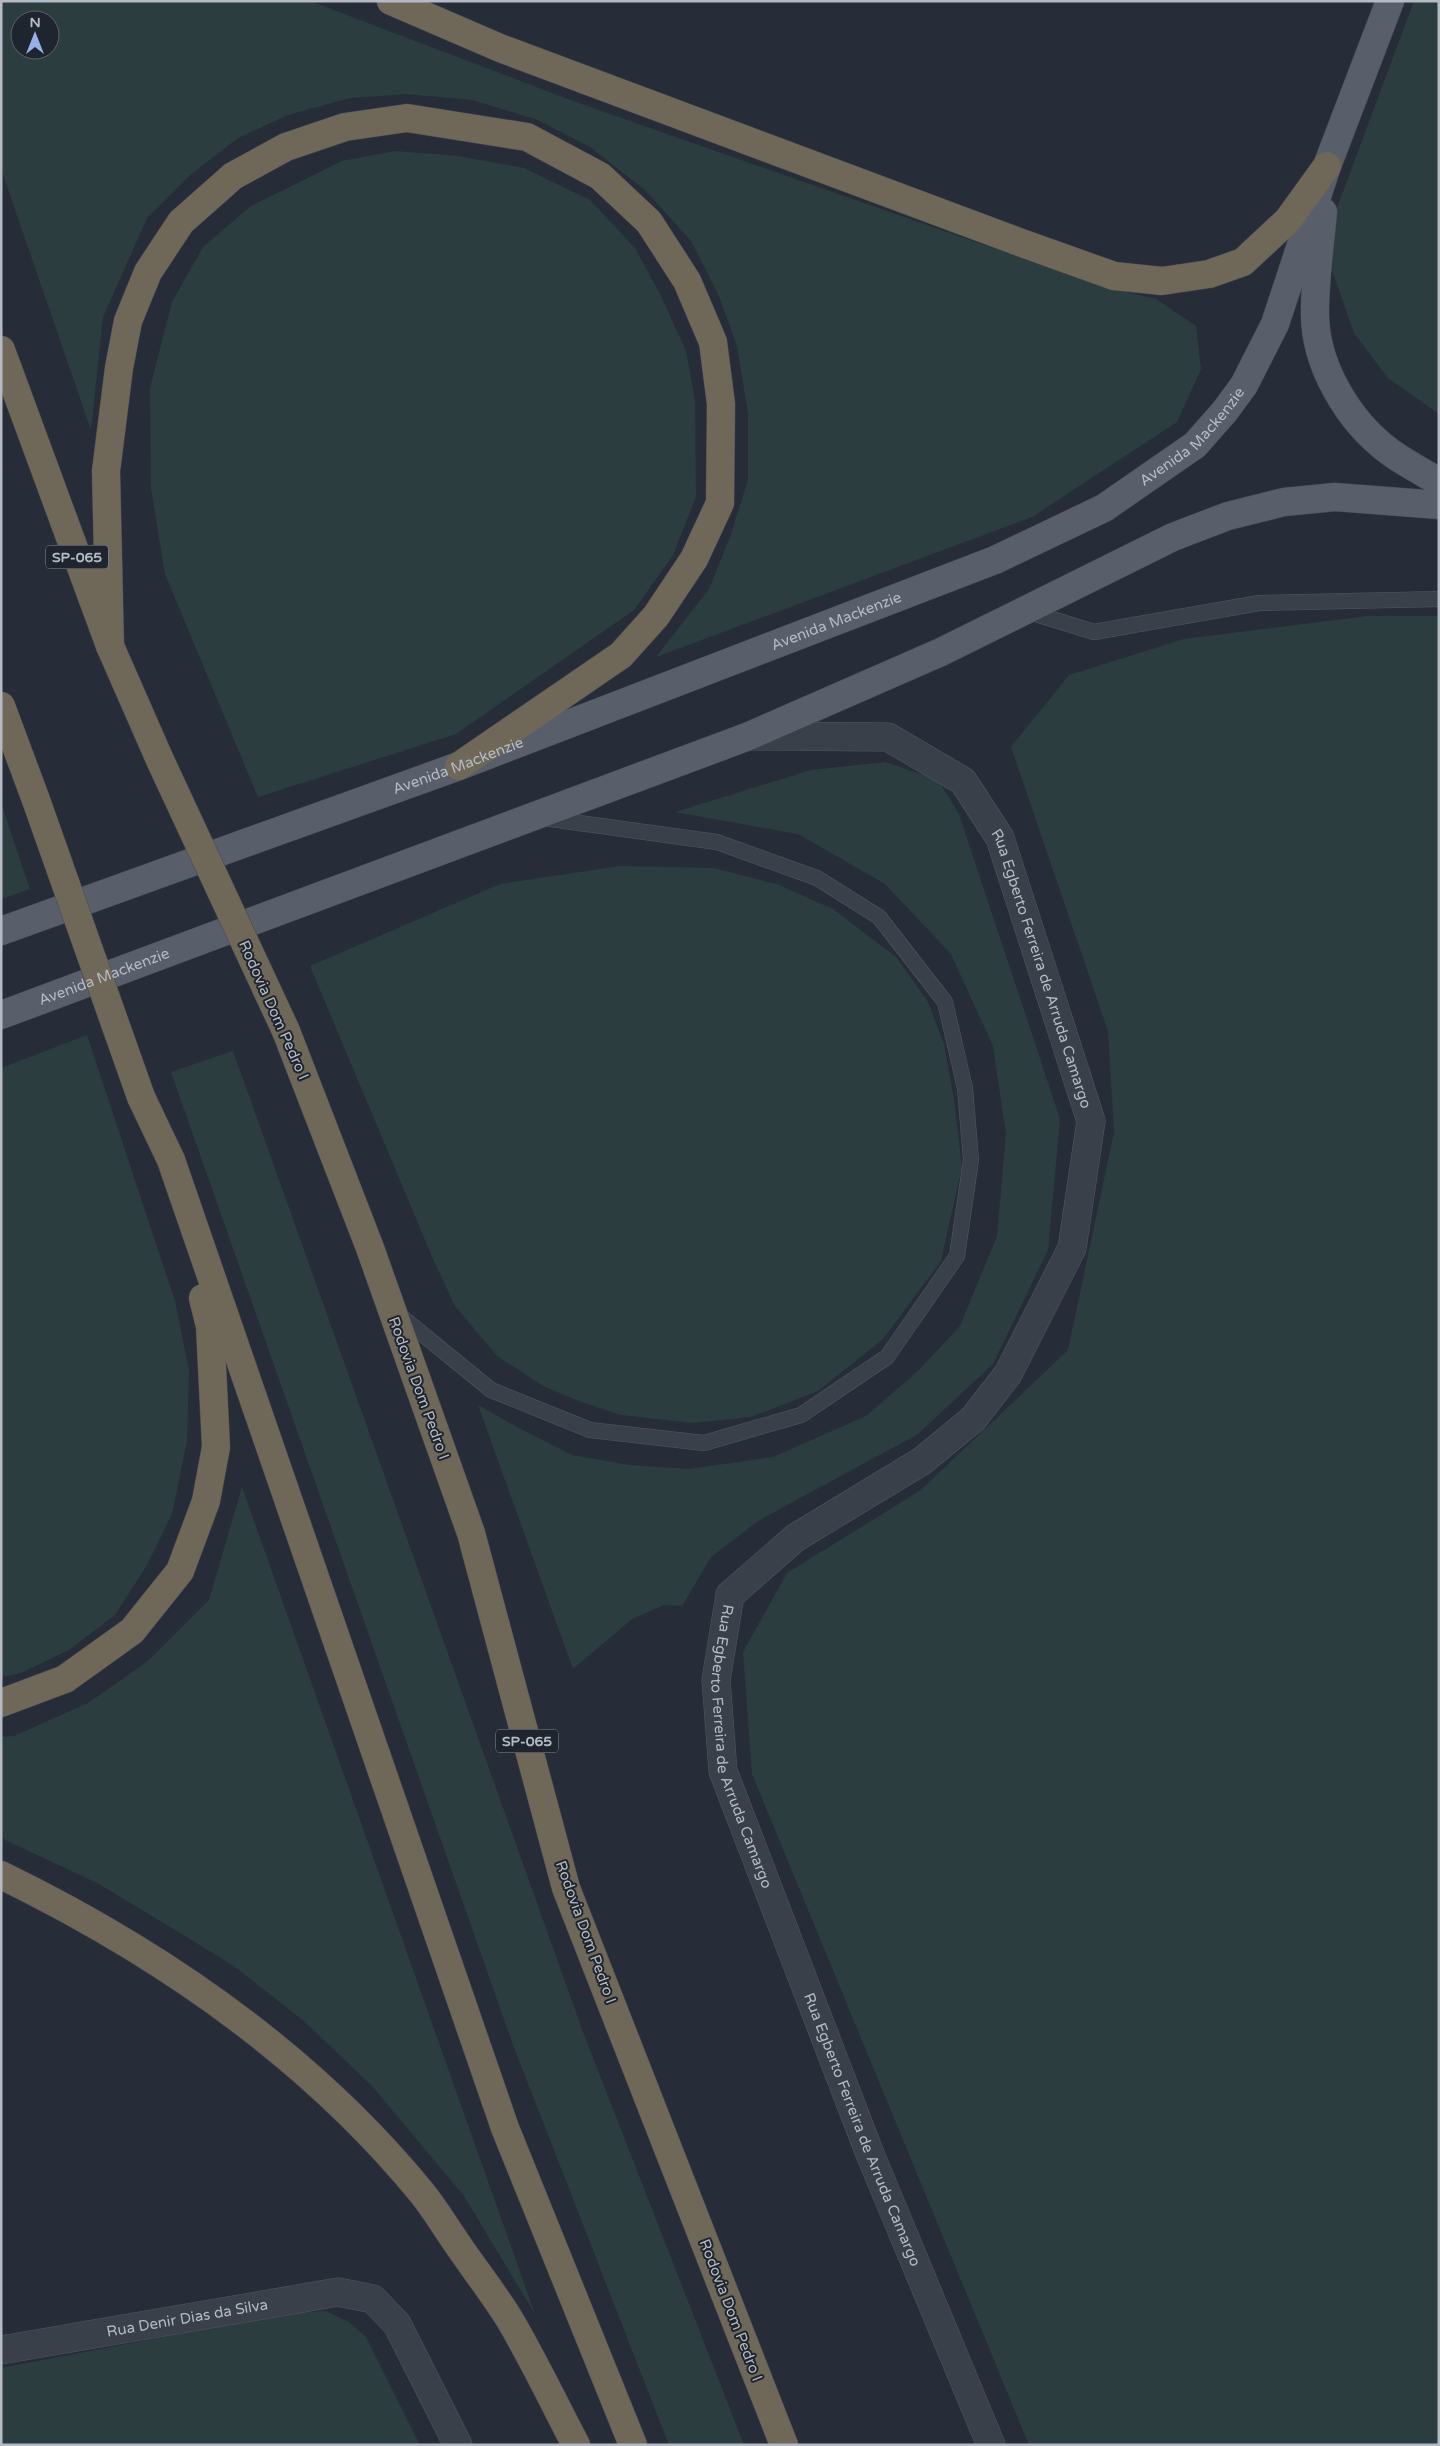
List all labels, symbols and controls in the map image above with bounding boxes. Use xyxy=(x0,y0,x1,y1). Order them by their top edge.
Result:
north arrow xyxy=(10,10,60,60)
text: N xyxy=(29,14,41,31)
street label: Avenida Mackenzie xyxy=(1136,384,1248,490)
road number: SP-065 xyxy=(46,546,108,568)
street label: Avenida Mackenzie xyxy=(769,588,904,654)
street label: Avenida Mackenzie xyxy=(390,733,526,798)
street label: Rua Egberto Ferreira de Arruda Camargo xyxy=(987,825,1095,1111)
street label: Rodovia Dom Pedro I xyxy=(235,937,313,1083)
street label: Avenida Mackenzie xyxy=(36,944,172,1009)
street label: Rodovia Dom Pedro I xyxy=(385,1314,453,1462)
street label: Rua Egberto Ferreira de Arruda Camargo xyxy=(707,1603,776,1891)
road number: SP-065 xyxy=(496,1730,558,1752)
street label: Rodovia Dom Pedro I xyxy=(552,1858,620,2006)
street label: Rua Egberto Ferreira de Arruda Camargo xyxy=(800,1990,925,2269)
street label: Rodovia Dom Pedro I xyxy=(696,2236,766,2384)
street label: Rua Denir Dias da Silva xyxy=(105,2295,269,2341)

